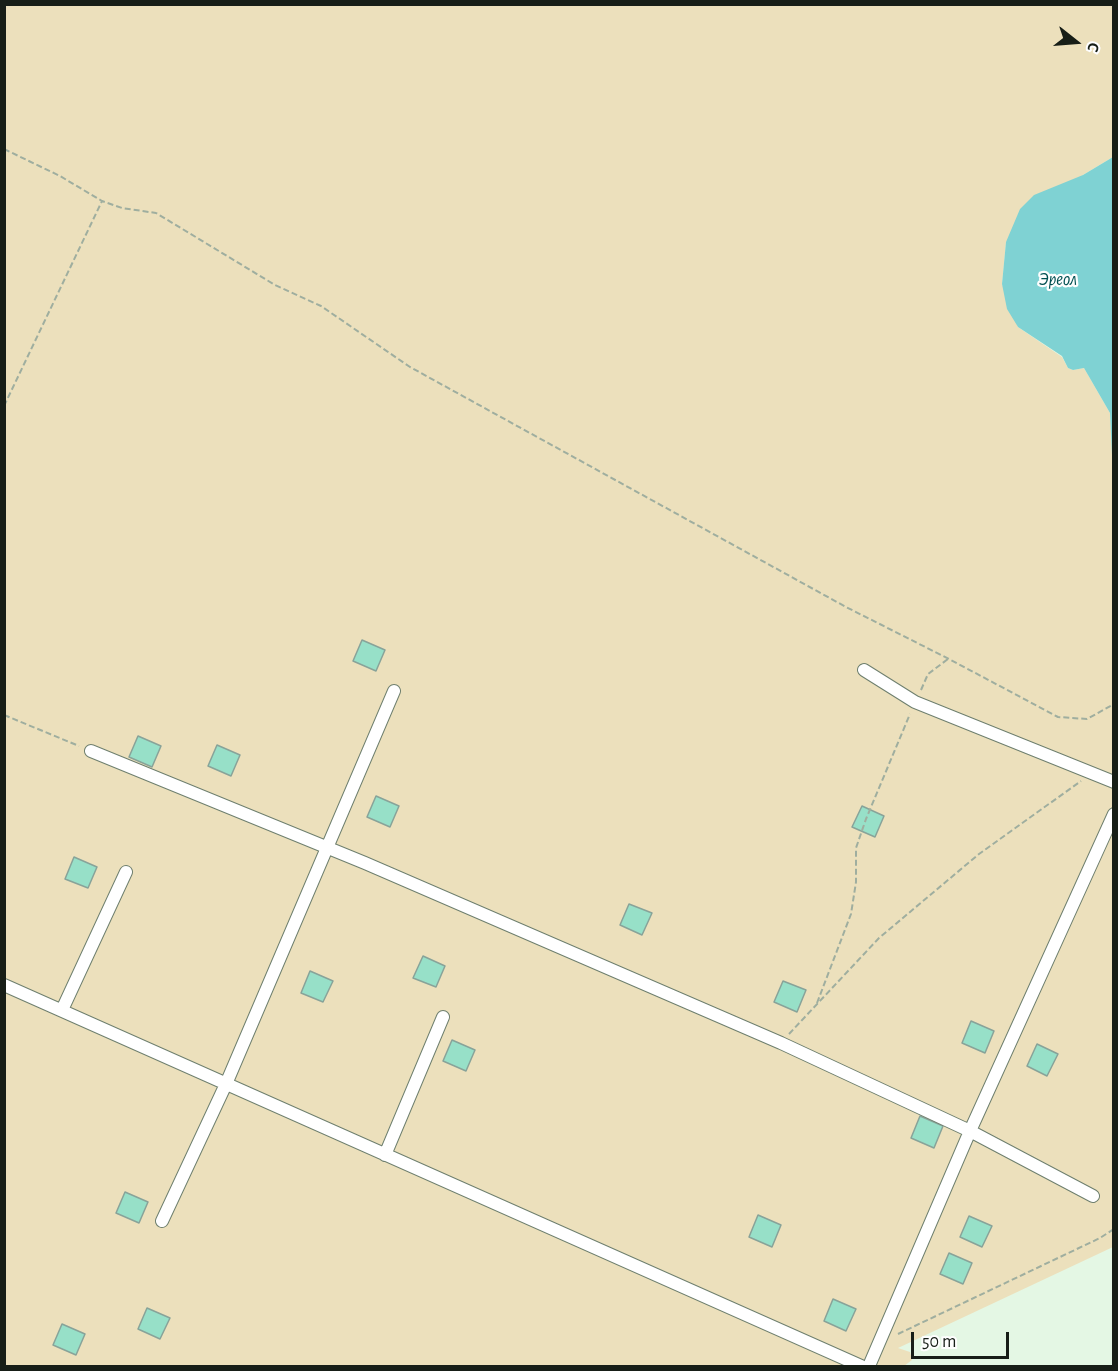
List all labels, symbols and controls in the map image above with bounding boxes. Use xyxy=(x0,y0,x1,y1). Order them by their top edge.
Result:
north arrow xyxy=(1046,12,1106,72)
text: С xyxy=(1084,41,1102,54)
water label: Эреол xyxy=(1039,269,1077,291)
scale bar xyxy=(914,1320,1012,1358)
text: 50 m xyxy=(922,1333,956,1351)

